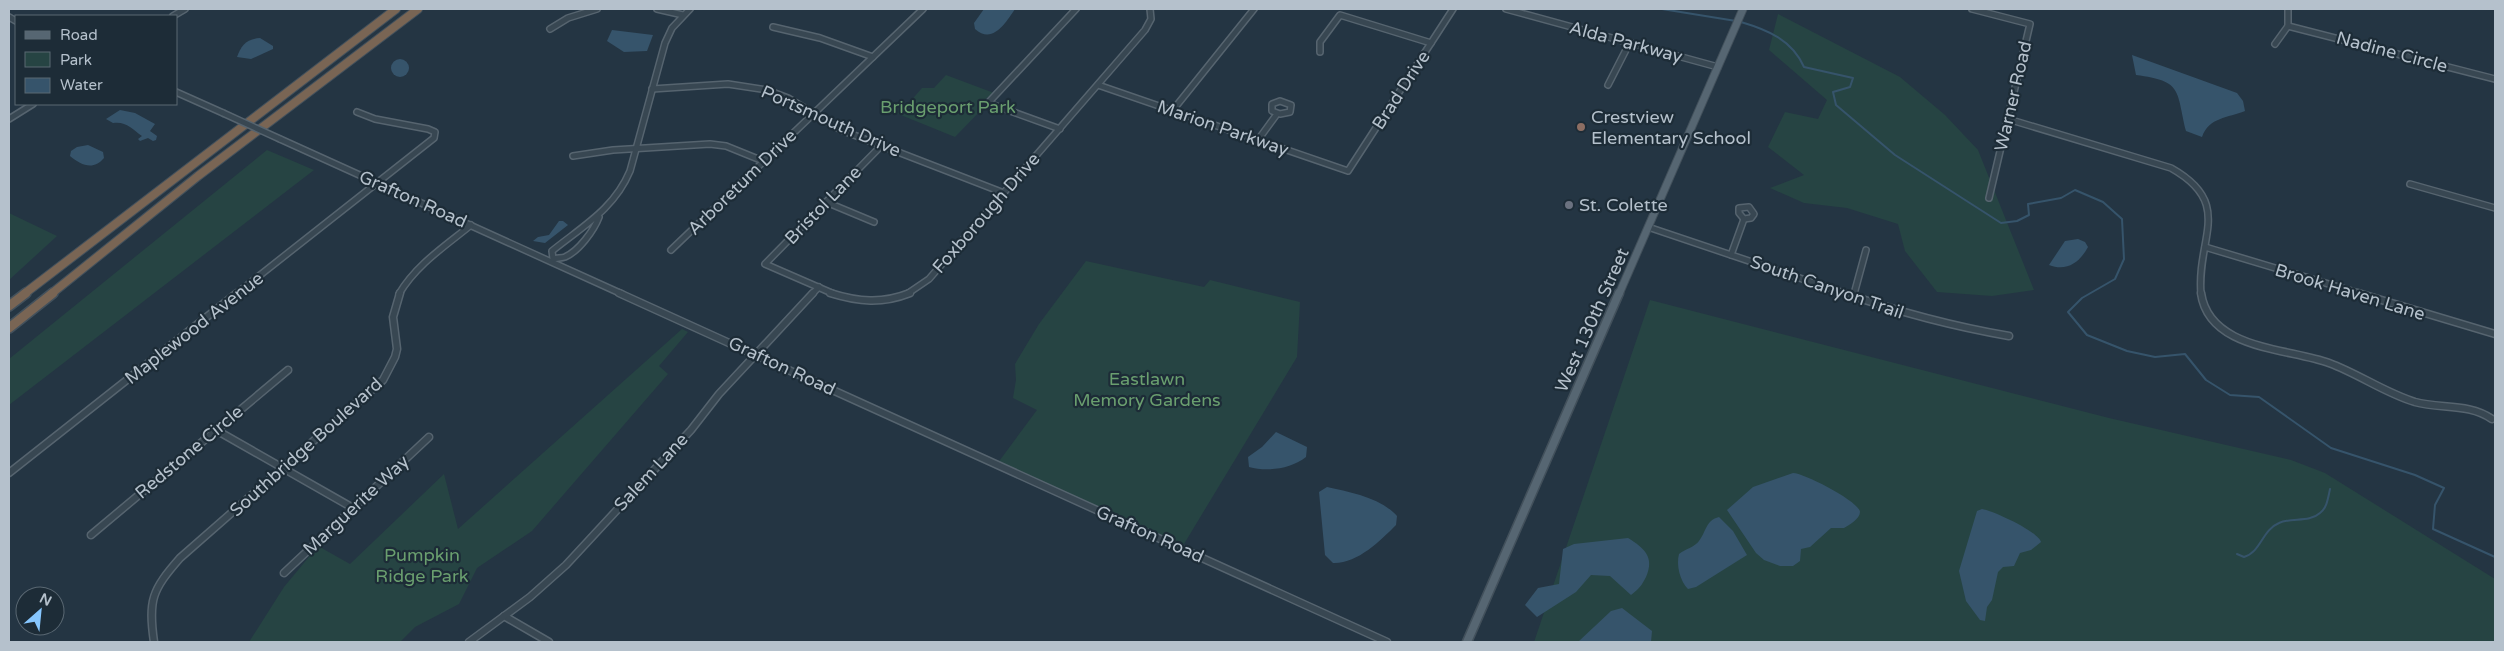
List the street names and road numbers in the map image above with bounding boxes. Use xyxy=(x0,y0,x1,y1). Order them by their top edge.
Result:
street label: Alda Parkway xyxy=(1567,16,1685,68)
street label: Nadine Circle xyxy=(2334,27,2450,77)
street label: Warner Road xyxy=(1990,39,2036,153)
street label: Brad Drive xyxy=(1367,46,1435,134)
street label: Portsmouth Drive xyxy=(758,80,904,162)
street label: Marion Parkway xyxy=(1154,95,1292,161)
street label: Arboretum Drive xyxy=(683,125,801,239)
street label: Foxborough Drive xyxy=(928,148,1044,278)
street label: Bristol Lane xyxy=(780,161,866,249)
street label: Grafton Road xyxy=(356,165,470,233)
street label: West 130th Street xyxy=(1550,244,1634,396)
street label: South Canyon Trail xyxy=(1747,250,1907,324)
street label: Brook Haven Lane xyxy=(2272,259,2428,325)
street label: Maplewood Avenue xyxy=(120,267,268,389)
street label: Grafton Road xyxy=(725,332,839,400)
street label: Southbridge Boulevard xyxy=(225,373,387,521)
street label: Redstone Circle xyxy=(130,400,248,504)
street label: Salem Lane xyxy=(609,428,693,516)
street label: Marguerite Way xyxy=(298,450,414,560)
street label: Grafton Road xyxy=(1093,500,1207,568)

